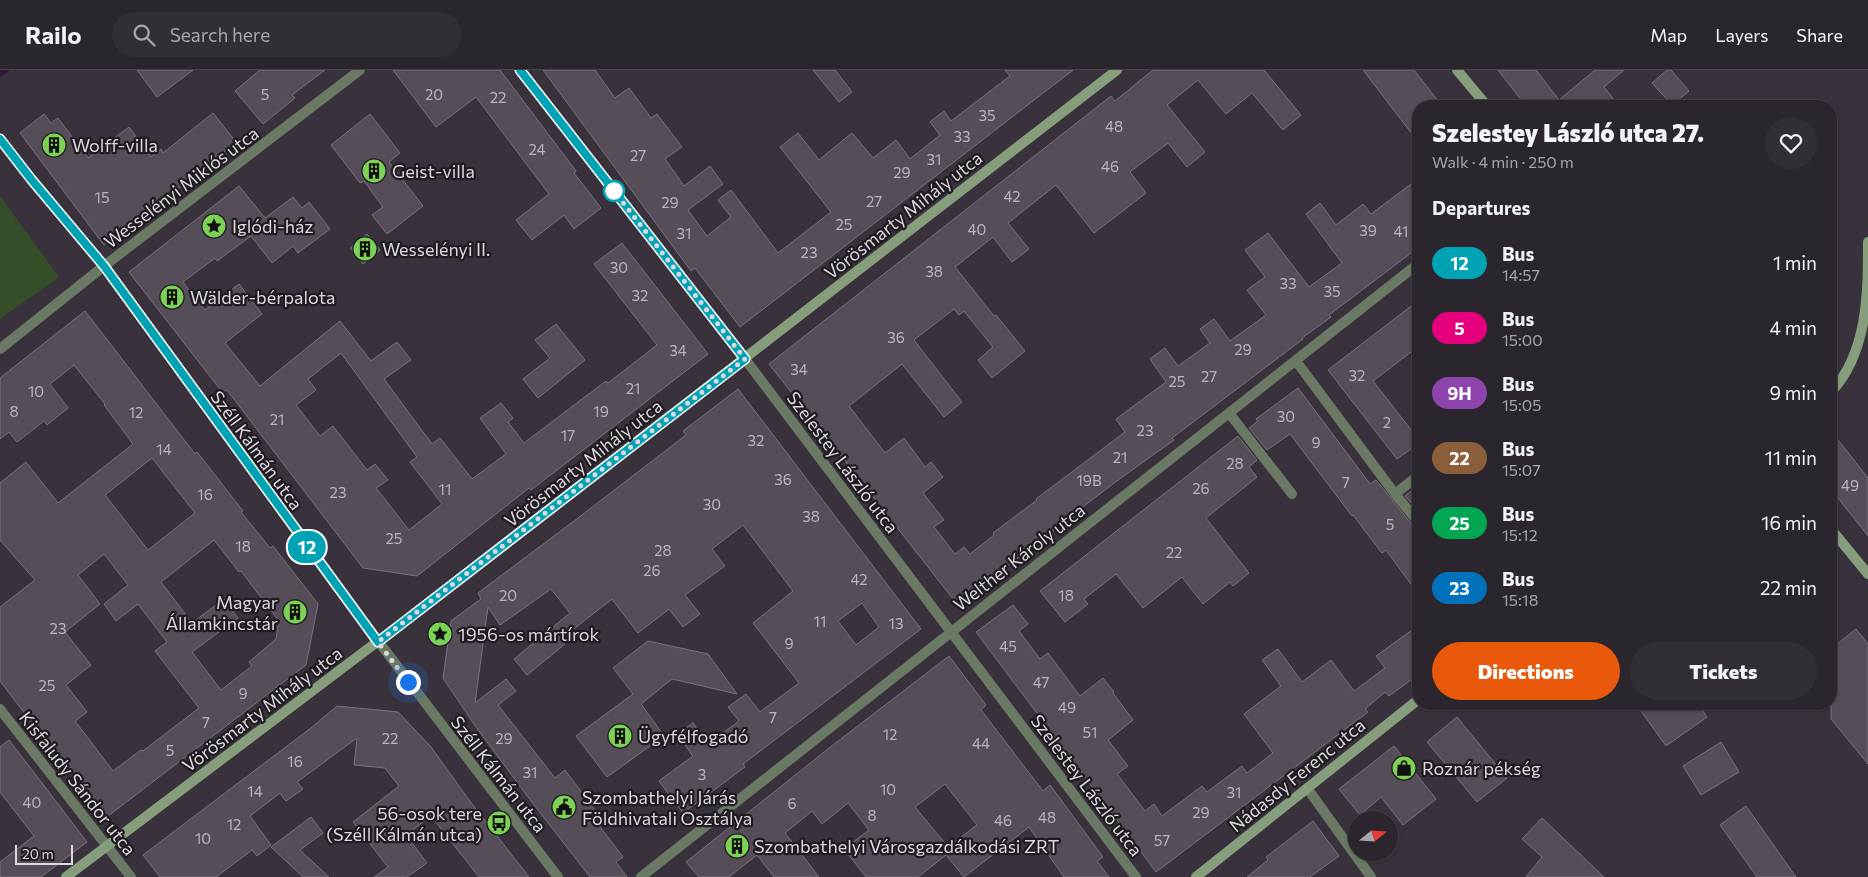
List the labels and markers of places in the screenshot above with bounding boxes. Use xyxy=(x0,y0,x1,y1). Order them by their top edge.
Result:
building icon: Wolff-villa xyxy=(41,132,67,158)
place label: Wolff-villa xyxy=(72,134,158,156)
building icon: Geist-villa xyxy=(361,158,387,184)
place label: Geist-villa xyxy=(392,160,475,182)
unlabelled marker xyxy=(603,180,625,202)
place icon: Iglódi-ház xyxy=(201,213,227,239)
place label: Iglódi-ház xyxy=(232,215,313,237)
building icon: Wesselényi II. xyxy=(352,236,378,262)
place label: Wesselényi II. xyxy=(382,238,490,260)
building icon: Wälder-bérpalota xyxy=(159,284,185,310)
place label: Wälder-bérpalota xyxy=(190,286,335,308)
place label: Magyar Államkincstár xyxy=(166,591,278,634)
building icon: Magyar Államkincstár xyxy=(282,599,308,625)
place icon: 1956-os mártírok xyxy=(427,621,453,647)
place label: 1956-os mártírok xyxy=(458,623,600,645)
building icon: Ügyfélfogadó xyxy=(607,723,633,749)
place label: Ügyfélfogadó xyxy=(638,725,749,747)
shop icon: Roznár pékség xyxy=(1391,755,1417,781)
place label: Roznár pékség xyxy=(1422,757,1541,779)
place label: Szombathelyi Járás Földhivatali Osztálya xyxy=(582,786,752,829)
public building icon: Szombathelyi Járás Földhivatali Osztálya xyxy=(551,794,577,820)
place label: 56-osok tere (Széll Kálmán utca) xyxy=(326,802,482,845)
bus stop icon: 56-osok tere (Széll Kálmán utca) xyxy=(486,810,512,836)
building icon: Szombathelyi Városgazdálkodási ZRT xyxy=(724,833,750,859)
place label: Szombathelyi Városgazdálkodási ZRT xyxy=(754,835,1059,857)

